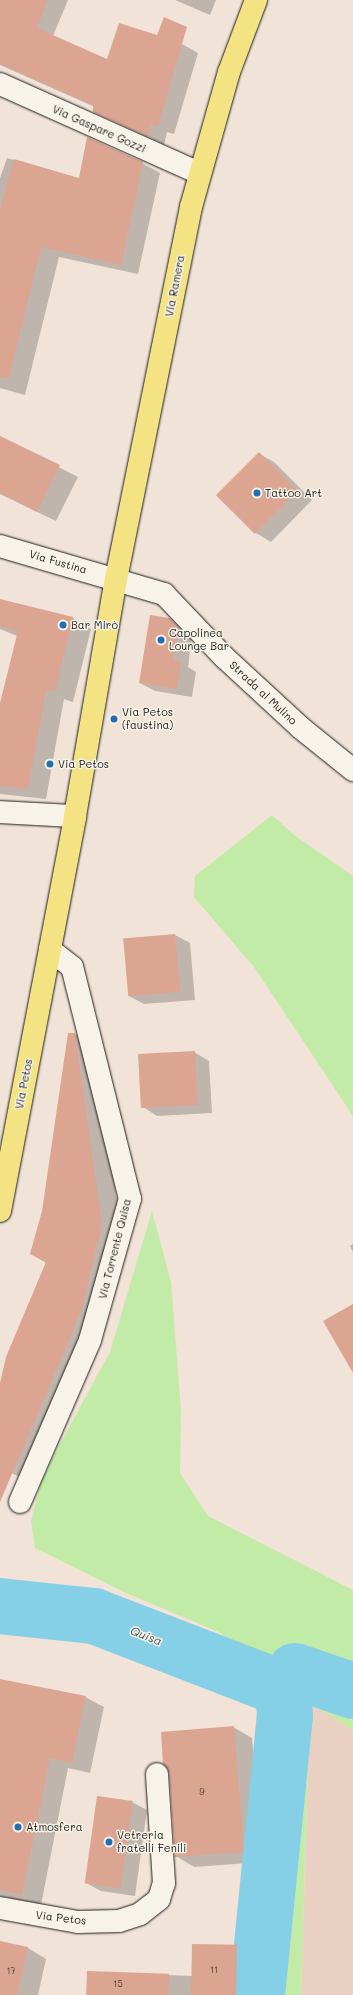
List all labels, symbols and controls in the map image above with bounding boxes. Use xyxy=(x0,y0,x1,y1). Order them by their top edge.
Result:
street label: Via Gaspare Gozzi xyxy=(50,102,148,156)
street label: Via Ramera xyxy=(163,254,187,318)
place label: Tattoo Art xyxy=(265,486,322,500)
marker: Tattoo Art xyxy=(252,488,262,498)
street label: Via Fustina xyxy=(28,547,88,577)
place label: Bar Mirò xyxy=(71,618,118,632)
marker: Bar Mirò xyxy=(58,620,68,630)
place label: Capolinea Lounge Bar xyxy=(169,627,229,653)
marker: Capolinea Lounge Bar xyxy=(156,635,166,645)
street label: Strada al Mulino xyxy=(227,658,299,728)
place label: Via Petos (faustina) xyxy=(122,706,173,732)
marker: Via Petos (faustina) xyxy=(109,714,119,724)
place label: Via Petos xyxy=(58,757,109,771)
marker: Via Petos xyxy=(45,759,55,769)
street label: Via Petos xyxy=(13,1058,35,1110)
street label: Via Torrente Quisa xyxy=(96,1198,134,1300)
water label: Quisa xyxy=(128,1623,164,1649)
house number: 9 xyxy=(199,1787,205,1797)
place label: Atmosfera xyxy=(26,1820,83,1834)
marker: Atmosfera xyxy=(13,1822,23,1832)
place label: Vetreria fratelli Fenili xyxy=(117,1829,186,1855)
marker: Vetreria fratelli Fenili xyxy=(104,1837,114,1847)
street label: Via Petos xyxy=(35,1908,87,1928)
house number: 11 xyxy=(210,1965,218,1975)
house number: 17 xyxy=(6,1966,16,1976)
house number: 15 xyxy=(113,1979,123,1989)

